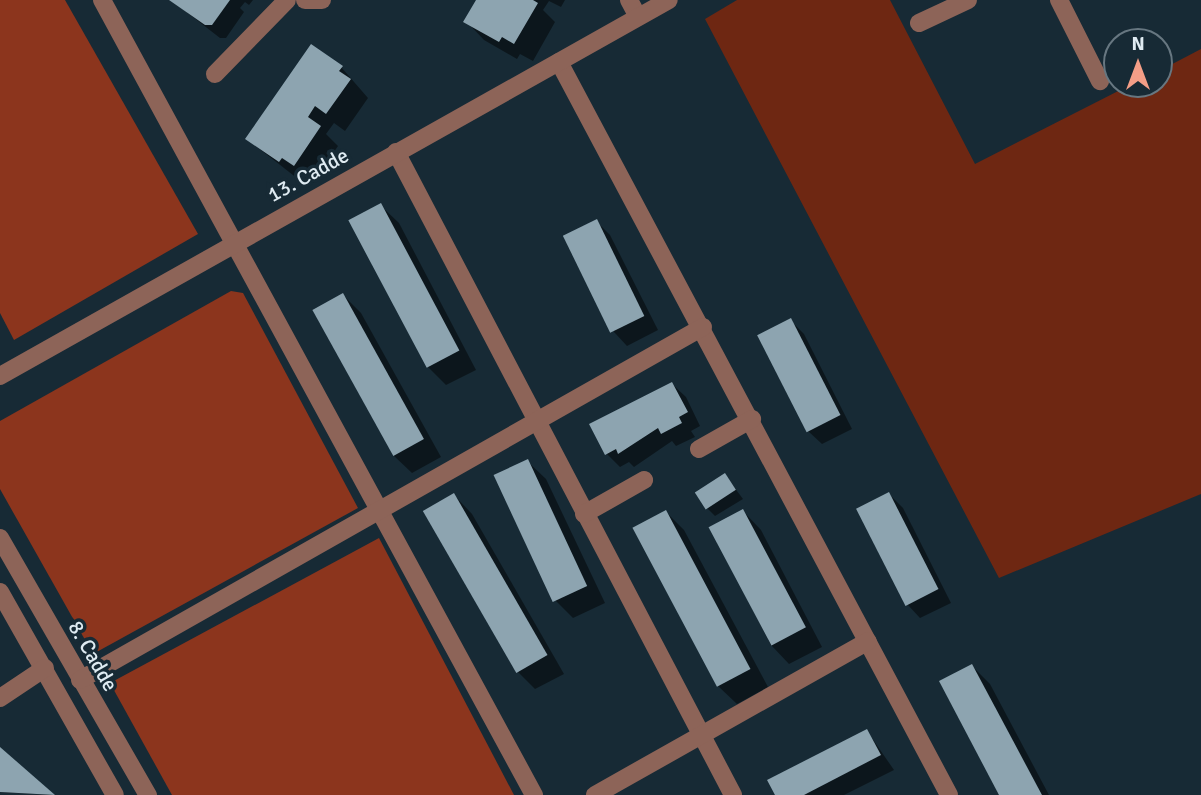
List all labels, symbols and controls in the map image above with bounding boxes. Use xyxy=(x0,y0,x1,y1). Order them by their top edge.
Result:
north arrow xyxy=(1103,28,1173,98)
text: N xyxy=(1131,32,1145,56)
street label: 13. Cadde xyxy=(263,142,353,208)
street label: 8. Cadde xyxy=(63,616,123,696)

